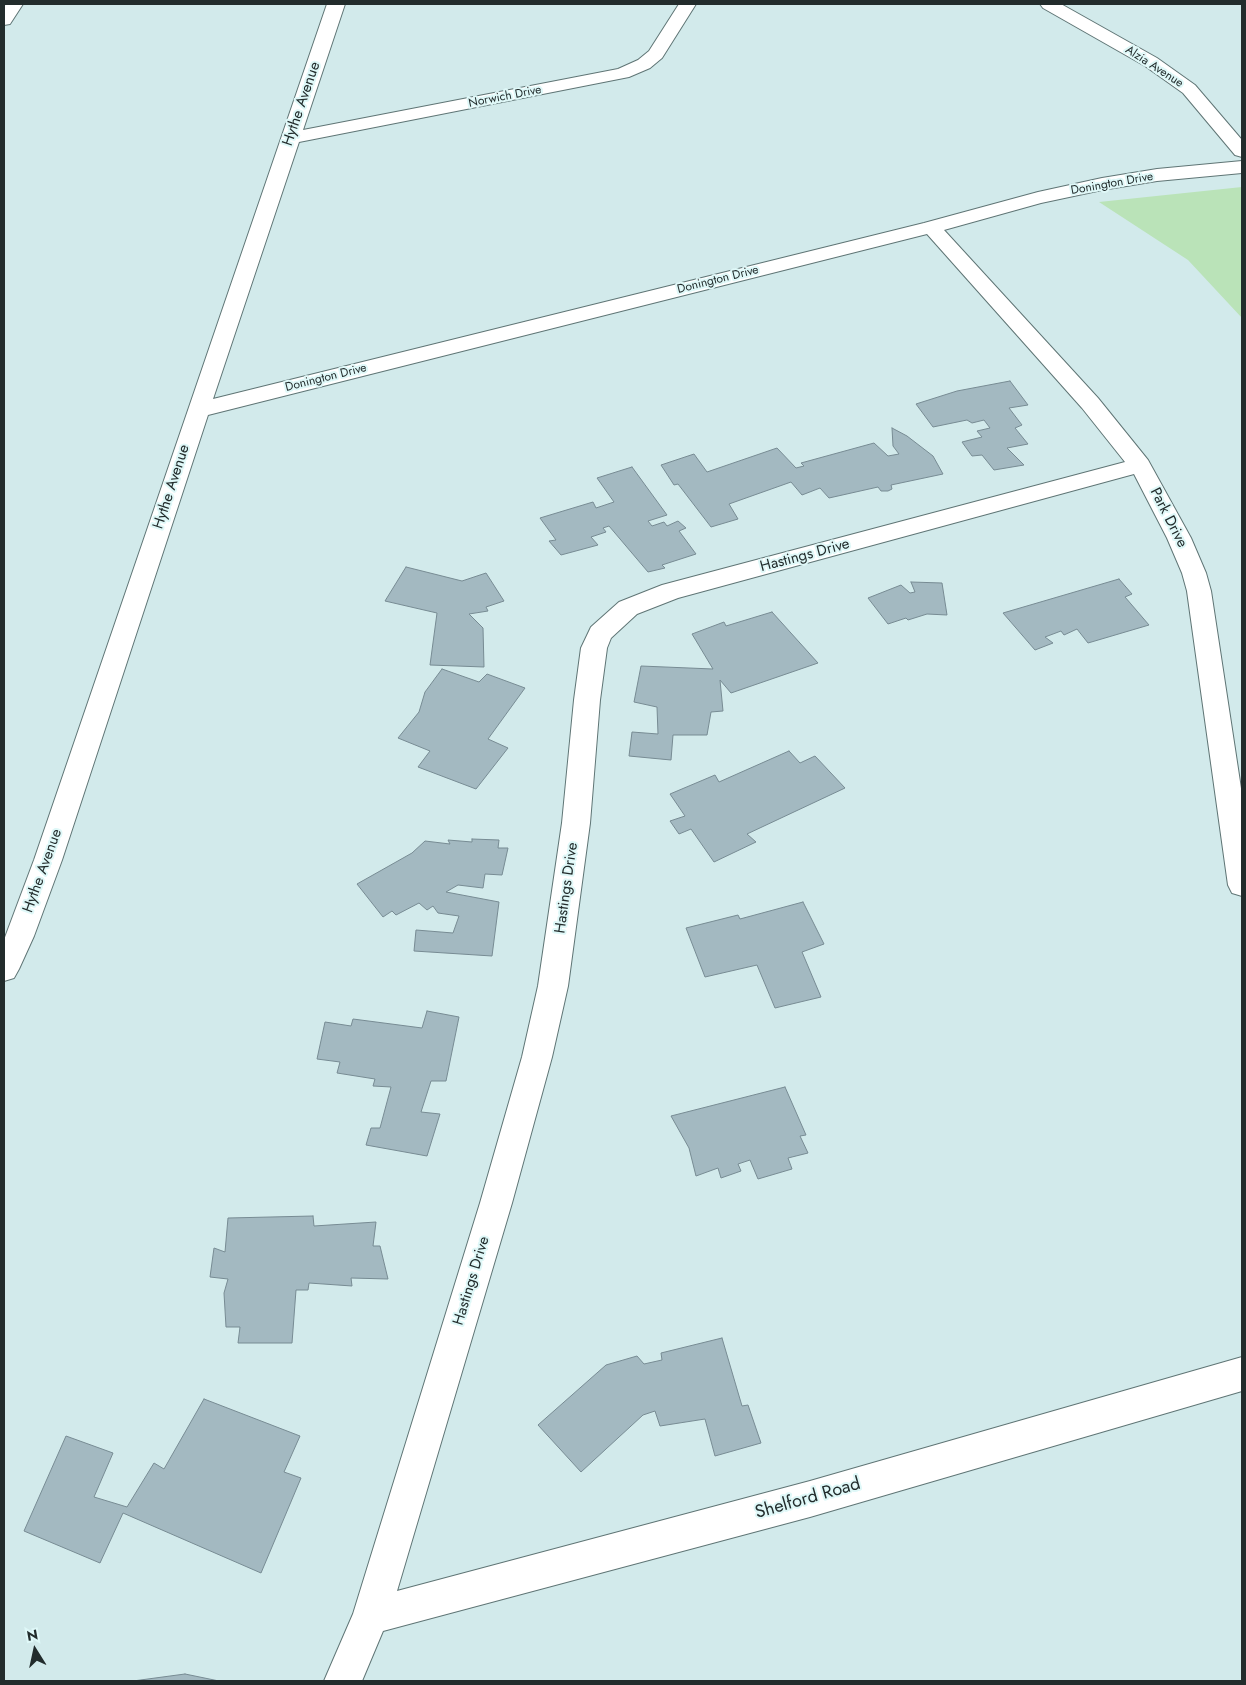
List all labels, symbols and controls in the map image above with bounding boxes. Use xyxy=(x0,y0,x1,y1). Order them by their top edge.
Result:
street label: Alzia Avenue xyxy=(1122,43,1186,91)
street label: Hythe Avenue xyxy=(279,60,325,148)
street label: Norwich Drive xyxy=(467,83,543,111)
street label: Donington Drive xyxy=(1070,170,1154,198)
street label: Donington Drive xyxy=(676,263,760,297)
street label: Donington Drive xyxy=(284,361,368,395)
street label: Hythe Avenue xyxy=(150,442,194,532)
street label: Park Drive xyxy=(1145,485,1191,551)
street label: Hastings Drive xyxy=(758,535,852,577)
street label: Hythe Avenue xyxy=(20,827,66,915)
street label: Hastings Drive xyxy=(552,841,582,935)
street label: Hastings Drive xyxy=(450,1234,494,1328)
street label: Shelford Road xyxy=(753,1474,863,1524)
text: N xyxy=(25,1624,40,1646)
north arrow xyxy=(10,1625,60,1675)

